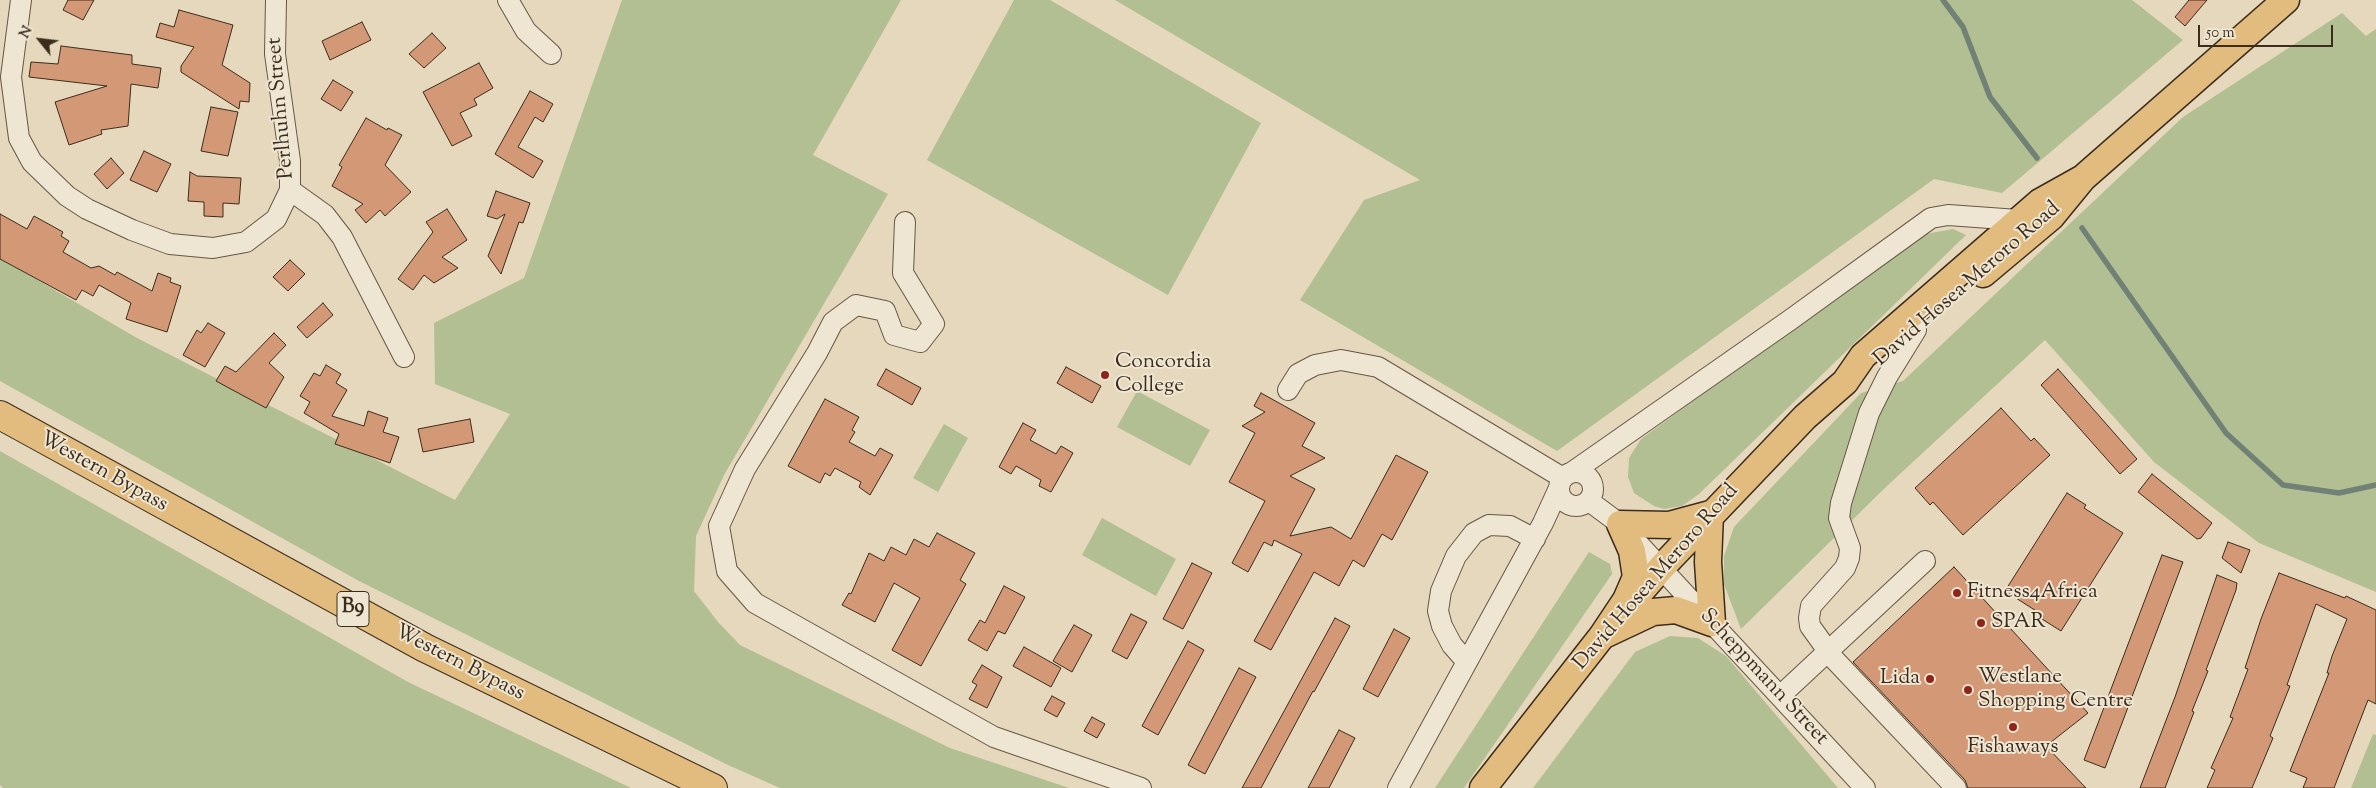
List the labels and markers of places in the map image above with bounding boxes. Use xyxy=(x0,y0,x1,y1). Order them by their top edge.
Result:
place label: Concordia College xyxy=(1115,350,1211,400)
marker: Concordia College xyxy=(1099,369,1111,381)
place label: Fitness4Africa xyxy=(1967,580,2098,606)
marker: Fitness4Africa xyxy=(1951,587,1963,599)
place label: SPAR xyxy=(1991,610,2046,636)
marker: SPAR xyxy=(1975,617,1987,629)
place label: Westlane Shopping Centre xyxy=(1978,665,2133,715)
place label: Lida xyxy=(1880,666,1920,692)
marker: Lida xyxy=(1924,673,1936,685)
marker: Westlane Shopping Centre xyxy=(1962,684,1974,696)
marker: Fishaways xyxy=(2007,721,2019,733)
place label: Fishaways xyxy=(1967,735,2059,761)

